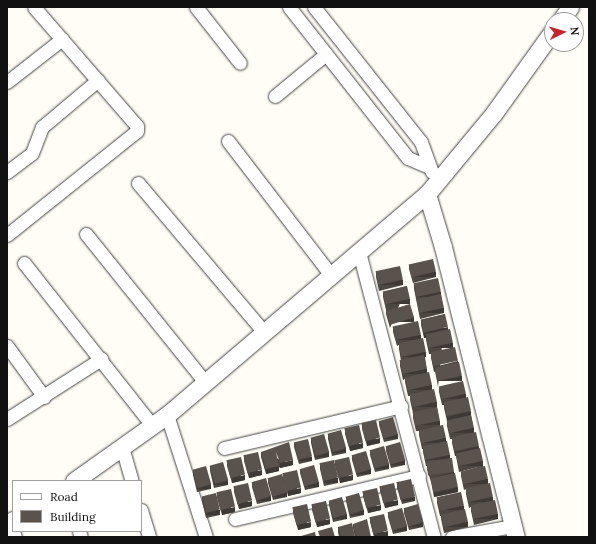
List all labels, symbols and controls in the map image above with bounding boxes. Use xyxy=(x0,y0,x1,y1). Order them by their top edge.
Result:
north arrow xyxy=(544,12,584,52)
text: N xyxy=(568,26,582,36)
legend xyxy=(12,480,142,532)
text: Road xyxy=(50,489,78,504)
text: Building xyxy=(50,509,96,524)

